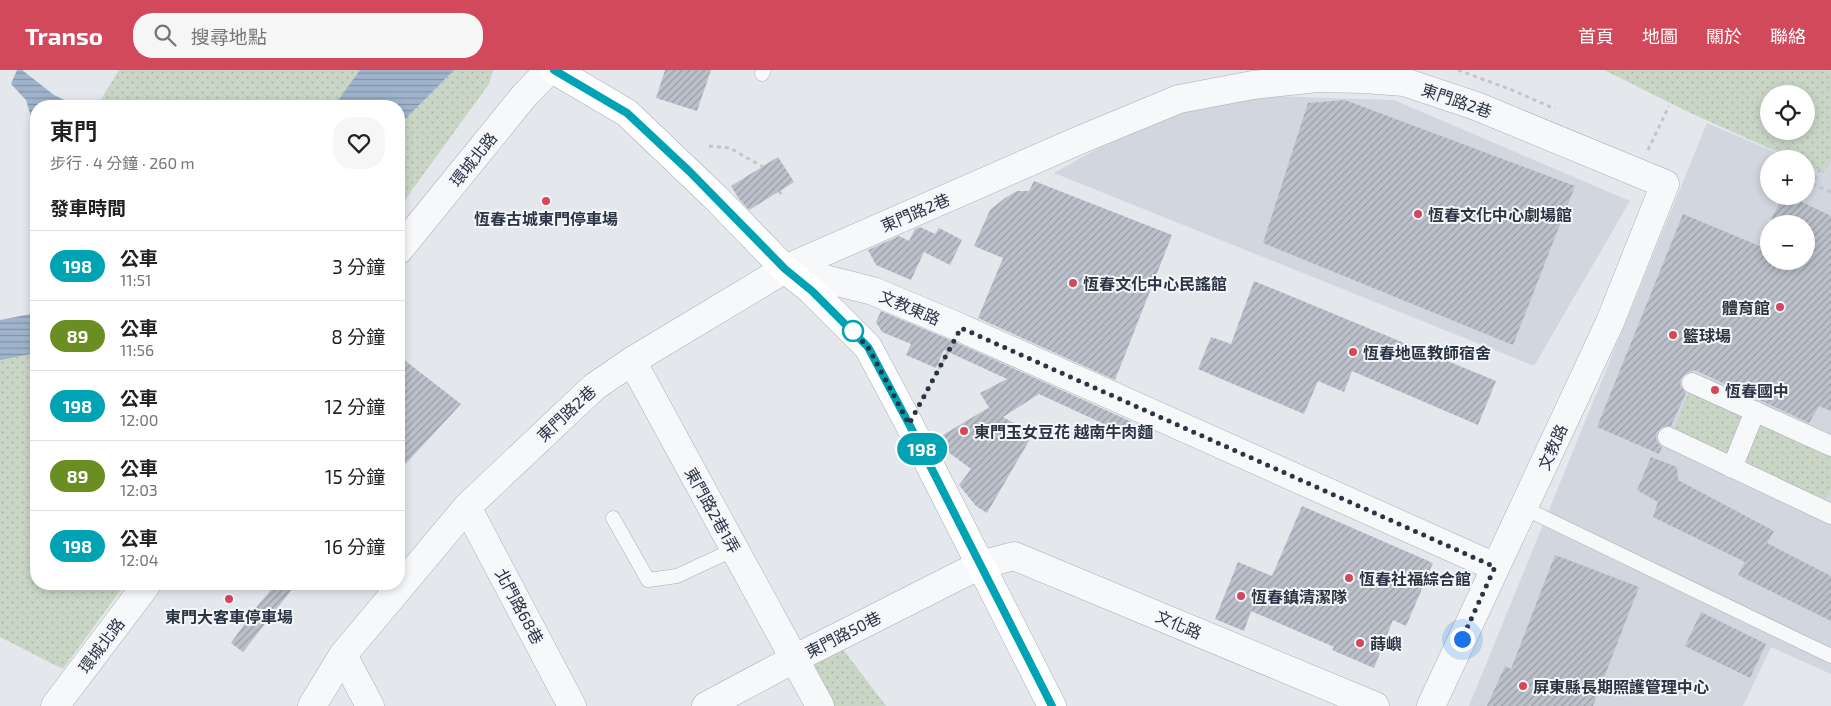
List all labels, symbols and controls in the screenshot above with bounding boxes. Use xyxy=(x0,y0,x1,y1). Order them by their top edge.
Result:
search box xyxy=(133,13,483,58)
text: Transo xyxy=(25,21,103,50)
icon: search xyxy=(151,21,179,49)
text: 搜尋地點 xyxy=(191,25,267,48)
text: 首頁 xyxy=(1578,25,1614,47)
text: 地圖 xyxy=(1642,25,1678,47)
text: 關於 xyxy=(1706,25,1742,47)
text: 聯絡 xyxy=(1770,25,1806,47)
street label: 東門路2巷 xyxy=(1419,79,1495,121)
map controls xyxy=(1760,85,1815,270)
button: locate xyxy=(1760,85,1815,140)
text: 東門 xyxy=(50,116,98,145)
button: heart xyxy=(333,117,385,169)
street label: 環城北路 xyxy=(445,128,501,190)
button: + xyxy=(1760,150,1815,205)
text: 步行 · 4 分鐘 · 260 m xyxy=(50,153,195,172)
street label: 東門路2巷 xyxy=(878,189,952,235)
marker: 恆春古城東門停車場 xyxy=(540,195,552,207)
text: 發車時間 xyxy=(50,196,126,219)
place label: 恆春文化中心劇場館 xyxy=(1428,205,1572,224)
marker: 恆春文化中心劇場館 xyxy=(1412,208,1424,220)
place label: 恆春古城東門停車場 xyxy=(474,209,618,228)
button: − xyxy=(1760,215,1815,270)
text: 公車 xyxy=(120,246,158,269)
text: 198 xyxy=(63,255,92,277)
text: 3 分鐘 xyxy=(332,255,385,278)
text: 11:51 xyxy=(120,270,151,289)
place label: 恆春文化中心民謠館 xyxy=(1083,274,1227,293)
marker: 恆春文化中心民謠館 xyxy=(1067,277,1079,289)
street label: 文教東路 xyxy=(877,286,943,328)
place label: 體育館 xyxy=(1722,298,1770,317)
marker: 體育館 xyxy=(1774,301,1786,313)
text: 公車 xyxy=(120,316,158,339)
unlabelled marker xyxy=(842,320,864,342)
text: 89 xyxy=(67,325,88,347)
text: 8 分鐘 xyxy=(331,325,385,348)
place label: 籃球場 xyxy=(1683,326,1731,345)
marker: 籃球場 xyxy=(1667,329,1679,341)
text: 11:56 xyxy=(120,340,154,359)
place label: 恆春地區教師宿舍 xyxy=(1363,343,1491,362)
marker: 恆春地區教師宿舍 xyxy=(1347,346,1359,358)
street label: 東門路2巷 xyxy=(533,381,599,445)
place label: 恆春國中 xyxy=(1725,381,1789,400)
marker: 恆春國中 xyxy=(1709,384,1721,396)
text: 公車 xyxy=(120,386,158,409)
text: 198 xyxy=(63,395,92,417)
text: 12 分鐘 xyxy=(325,395,385,418)
text: 12:00 xyxy=(120,410,158,429)
street label: 文教路 xyxy=(1534,421,1570,473)
place label: 東門玉女豆花 越南牛肉麵 xyxy=(974,422,1153,441)
marker: 東門玉女豆花 越南牛肉麵 xyxy=(958,425,970,437)
line badge: 198 xyxy=(893,433,951,465)
text: 198 xyxy=(907,438,937,460)
text: 公車 xyxy=(120,456,158,479)
street label: 東門路2巷1弄 xyxy=(682,464,744,556)
text: 89 xyxy=(67,465,88,487)
text: 15 分鐘 xyxy=(325,465,385,488)
text: 12:03 xyxy=(120,480,158,499)
text: 公車 xyxy=(120,526,158,549)
text: 198 xyxy=(63,535,92,557)
text: 16 分鐘 xyxy=(324,535,385,558)
text: 12:04 xyxy=(120,550,159,569)
street label: 北門路68巷 xyxy=(492,565,548,647)
place label: 恆春社福綜合館 xyxy=(1359,569,1471,588)
marker: 恆春社福綜合館 xyxy=(1343,572,1355,584)
place label: 恆春鎮清潔隊 xyxy=(1251,587,1347,606)
marker: 恆春鎮清潔隊 xyxy=(1235,590,1247,602)
marker: 東門大客車停車場 xyxy=(223,593,235,605)
street label: 文化路 xyxy=(1153,606,1205,642)
place label: 東門大客車停車場 xyxy=(165,607,293,626)
street label: 東門路50巷 xyxy=(802,607,884,661)
street label: 環城北路 xyxy=(74,614,128,676)
your location xyxy=(1450,627,1475,652)
place label: 蒔嶼 xyxy=(1370,634,1402,653)
marker: 蒔嶼 xyxy=(1354,637,1366,649)
place label: 屏東縣長期照護管理中心 xyxy=(1533,677,1709,696)
marker: 屏東縣長期照護管理中心 xyxy=(1517,680,1529,692)

